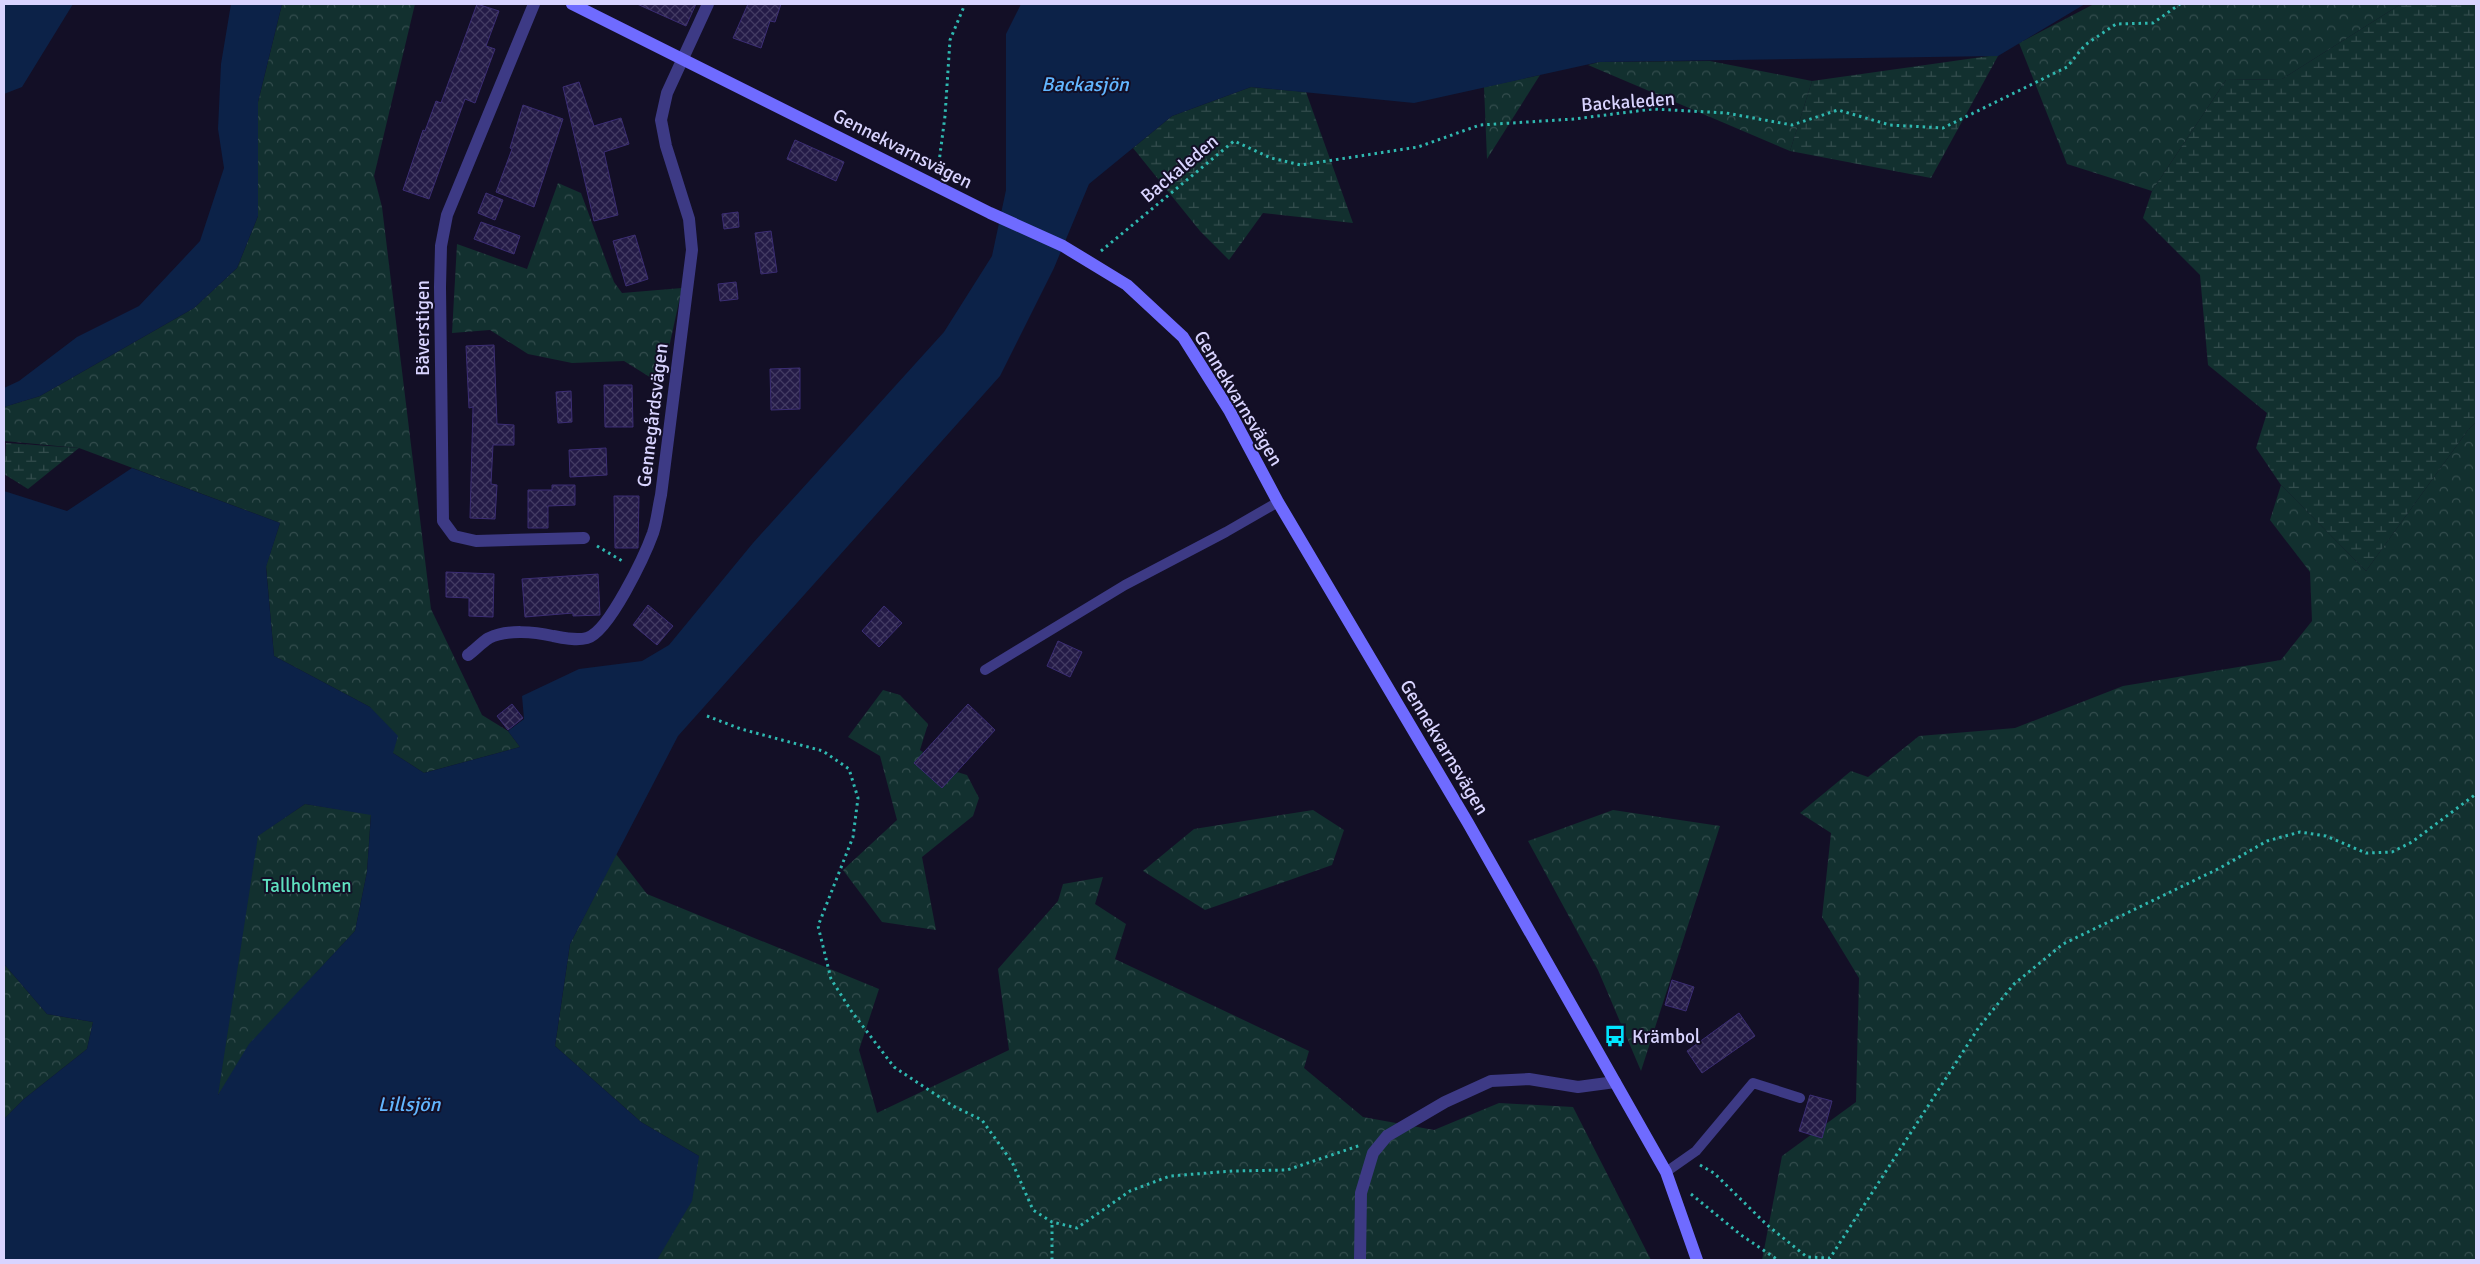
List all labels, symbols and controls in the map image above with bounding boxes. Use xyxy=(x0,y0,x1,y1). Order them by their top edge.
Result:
water label: Backasjön xyxy=(1041,72,1130,97)
street label: Backaleden xyxy=(1580,87,1676,117)
street label: Gennekvarnsvägen xyxy=(829,103,976,194)
street label: Backaleden xyxy=(1136,129,1223,208)
street label: Bäverstigen xyxy=(411,280,435,376)
street label: Gennekvarnsvägen xyxy=(1188,327,1288,470)
street label: Gennegårdsvägen xyxy=(632,342,674,488)
street label: Gennekvarnsvägen xyxy=(1394,676,1494,819)
park label: Tallholmen xyxy=(262,874,352,898)
bus stop icon: Krämbol xyxy=(1602,1023,1628,1049)
place label: Krämbol xyxy=(1632,1025,1700,1049)
water label: Lillsjön xyxy=(378,1092,441,1117)

